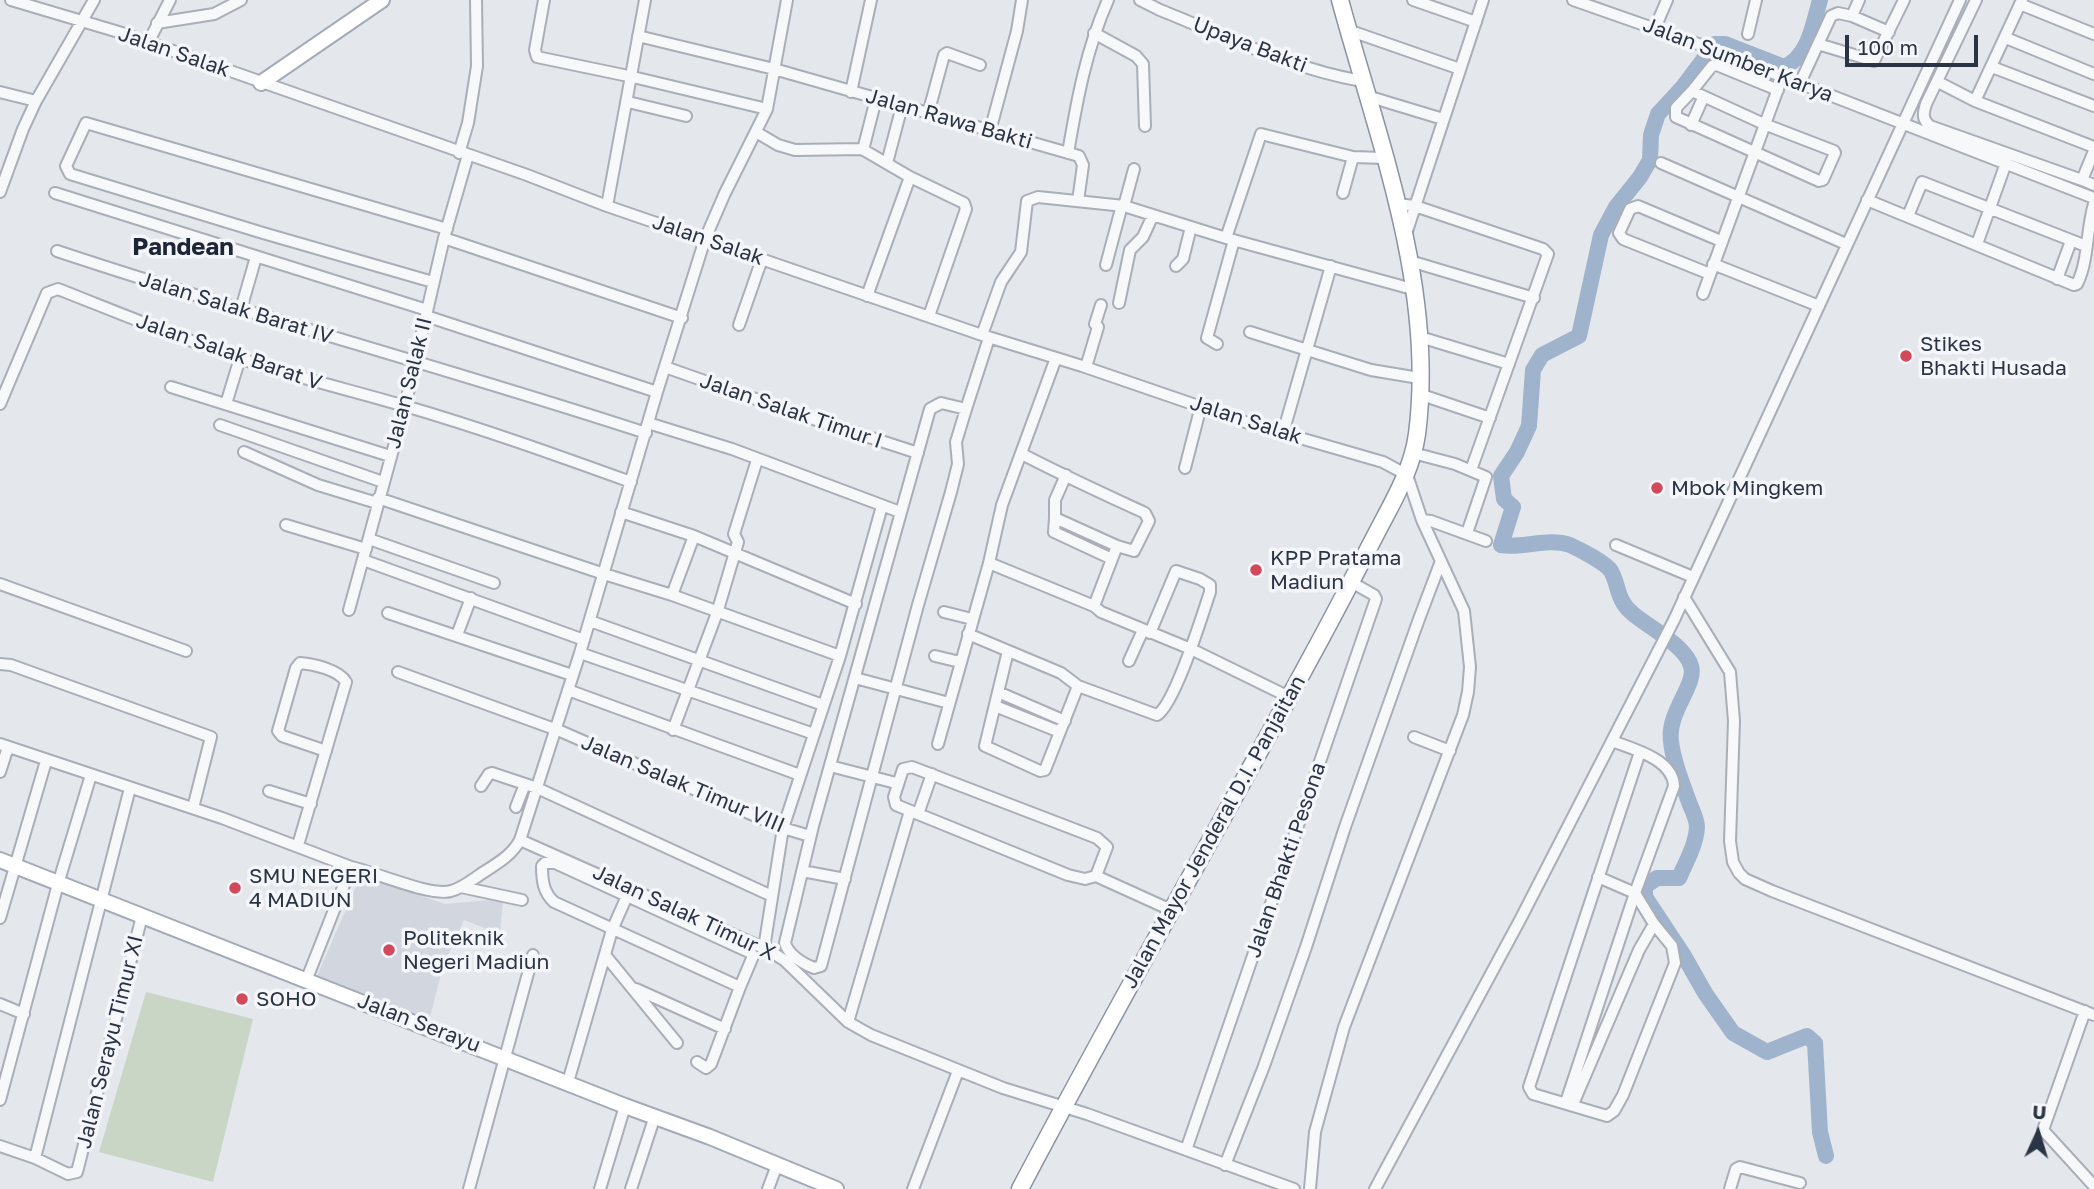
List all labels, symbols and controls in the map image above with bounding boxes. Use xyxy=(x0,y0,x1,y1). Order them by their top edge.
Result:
street label: Upaya Bakti xyxy=(1189,12,1311,78)
street label: Jalan Sumber Karya xyxy=(1639,12,1837,108)
street label: Jalan Salak xyxy=(115,21,233,83)
scale bar xyxy=(1849,21,1982,65)
text: 100 m xyxy=(1858,34,1918,60)
street label: Jalan Rawa Bakti xyxy=(863,83,1035,155)
street label: Jalan Salak xyxy=(649,209,767,271)
district label: Pandean xyxy=(132,233,234,261)
street label: Jalan Salak Barat IV xyxy=(136,267,336,349)
street label: Jalan Salak Barat V xyxy=(133,308,325,396)
street label: Jalan Salak II xyxy=(381,315,437,451)
place label: Stikes Bhakti Husada xyxy=(1920,331,2067,381)
marker: Stikes Bhakti Husada xyxy=(1898,348,1914,364)
street label: Jalan Salak Timur I xyxy=(696,368,886,454)
street label: Jalan Salak xyxy=(1187,390,1305,450)
place label: Mbok Mingkem xyxy=(1671,475,1823,501)
marker: Mbok Mingkem xyxy=(1649,480,1665,496)
place label: KPP Pratama Madiun xyxy=(1270,545,1401,595)
marker: KPP Pratama Madiun xyxy=(1248,562,1264,578)
street label: Jalan Mayor Jenderal D.I. Panjaitan xyxy=(1117,671,1311,993)
street label: Jalan Salak Timur VIII xyxy=(578,730,788,838)
street label: Jalan Bhakti Pesona xyxy=(1241,759,1331,961)
street label: Jalan Salak Timur X xyxy=(589,860,779,966)
place label: SMU NEGERI 4 MADIUN xyxy=(249,863,378,913)
marker: SMU NEGERI 4 MADIUN xyxy=(227,880,243,896)
place label: Politeknik Negeri Madiun xyxy=(403,925,549,975)
street label: Jalan Serayu Timur XI xyxy=(71,933,149,1151)
marker: Politeknik Negeri Madiun xyxy=(381,942,397,958)
place label: SOHO xyxy=(256,986,316,1012)
street label: Jalan Serayu xyxy=(354,988,484,1058)
marker: SOHO xyxy=(234,991,250,1007)
north arrow xyxy=(2003,1098,2073,1168)
text: U xyxy=(2032,1100,2047,1124)

